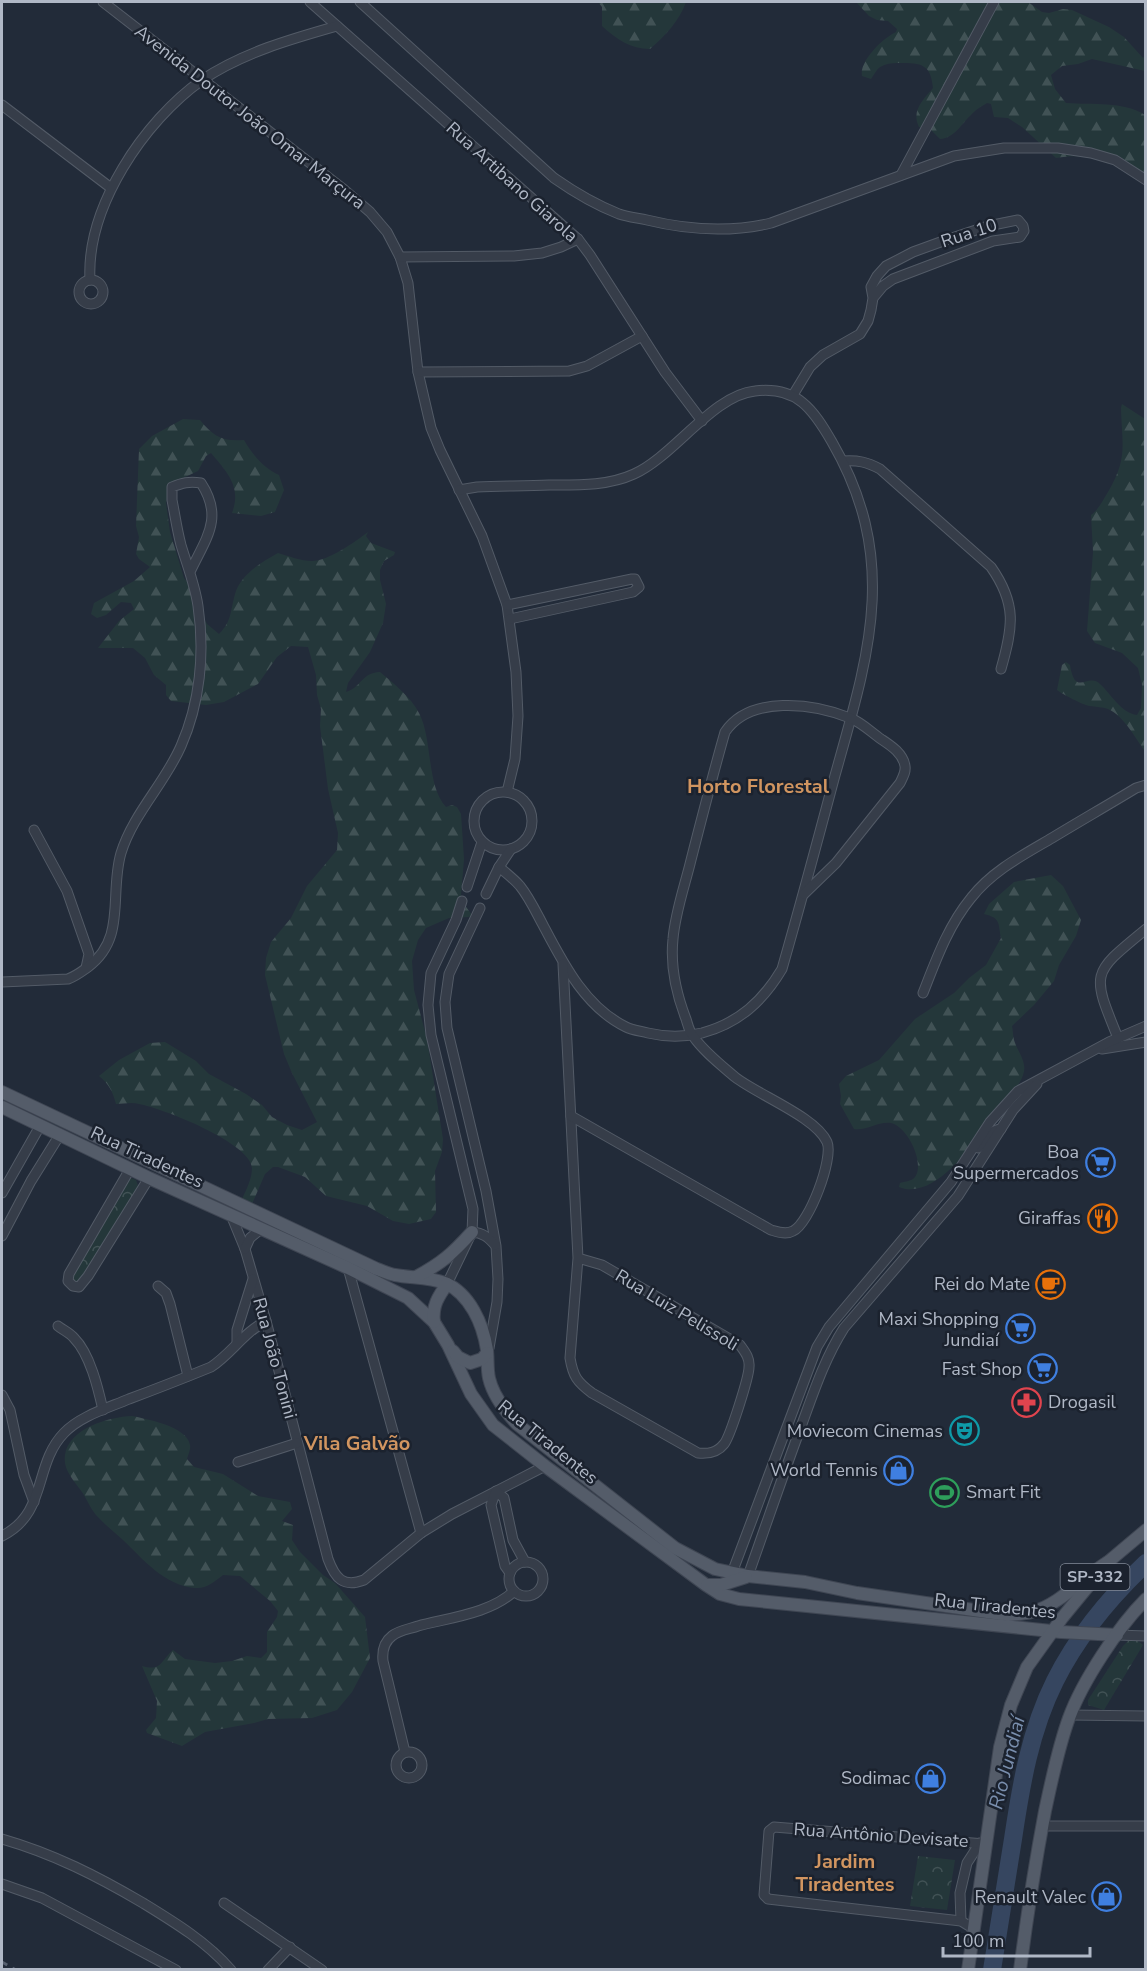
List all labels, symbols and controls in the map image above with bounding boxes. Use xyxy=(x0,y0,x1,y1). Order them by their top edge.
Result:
street label: Avenida Doutor João Omar Marçura xyxy=(130,19,370,215)
street label: Rua Artibano Giarola xyxy=(441,116,583,248)
street label: Rua 10 xyxy=(938,213,1000,253)
district label: Horto Florestal xyxy=(687,773,830,800)
street label: Rua Tiradentes xyxy=(87,1120,207,1194)
place label: Boa Supermercados xyxy=(953,1140,1079,1185)
supermarket icon: Boa Supermercados xyxy=(1084,1146,1116,1178)
restaurant icon: Giraffas xyxy=(1086,1202,1118,1234)
place label: Giraffas xyxy=(1018,1206,1081,1230)
street label: Rua Luiz Pelissoli xyxy=(611,1264,743,1356)
cafe icon: Rei do Mate xyxy=(1035,1268,1067,1300)
place label: Rei do Mate xyxy=(934,1272,1030,1296)
street label: Rua João Tonini xyxy=(247,1295,303,1421)
place label: Maxi Shopping Jundiaí xyxy=(879,1307,1000,1352)
supermarket icon: Maxi Shopping Jundiaí xyxy=(1004,1313,1036,1345)
supermarket icon: Fast Shop xyxy=(1027,1353,1059,1385)
place label: Fast Shop xyxy=(942,1357,1022,1381)
pharmacy icon: Drogasil xyxy=(1011,1386,1043,1418)
place label: Drogasil xyxy=(1048,1390,1117,1414)
street label: Rua Tiradentes xyxy=(493,1394,603,1490)
theatre icon: Moviecom Cinemas xyxy=(948,1415,980,1447)
place label: Moviecom Cinemas xyxy=(787,1419,943,1443)
district label: Vila Galvão xyxy=(303,1430,410,1457)
shop icon: World Tennis xyxy=(883,1454,915,1486)
place label: World Tennis xyxy=(770,1458,878,1482)
sports icon: Smart Fit xyxy=(929,1476,961,1508)
place label: Smart Fit xyxy=(966,1480,1041,1504)
road number: SP-332 xyxy=(1060,1564,1130,1590)
street label: Rua Tiradentes xyxy=(933,1588,1057,1624)
water label: Rio Jundiaí xyxy=(982,1710,1032,1812)
shop icon: Sodimac xyxy=(915,1762,947,1794)
place label: Sodimac xyxy=(841,1766,910,1790)
street label: Rua Antônio Devisate xyxy=(793,1817,969,1853)
district label: Jardim Tiradentes xyxy=(796,1848,895,1898)
shop icon: Renault Valec xyxy=(1091,1881,1123,1913)
place label: Renault Valec xyxy=(975,1885,1086,1909)
scale bar xyxy=(943,1920,1090,1958)
text: 100 m xyxy=(952,1929,1004,1953)

